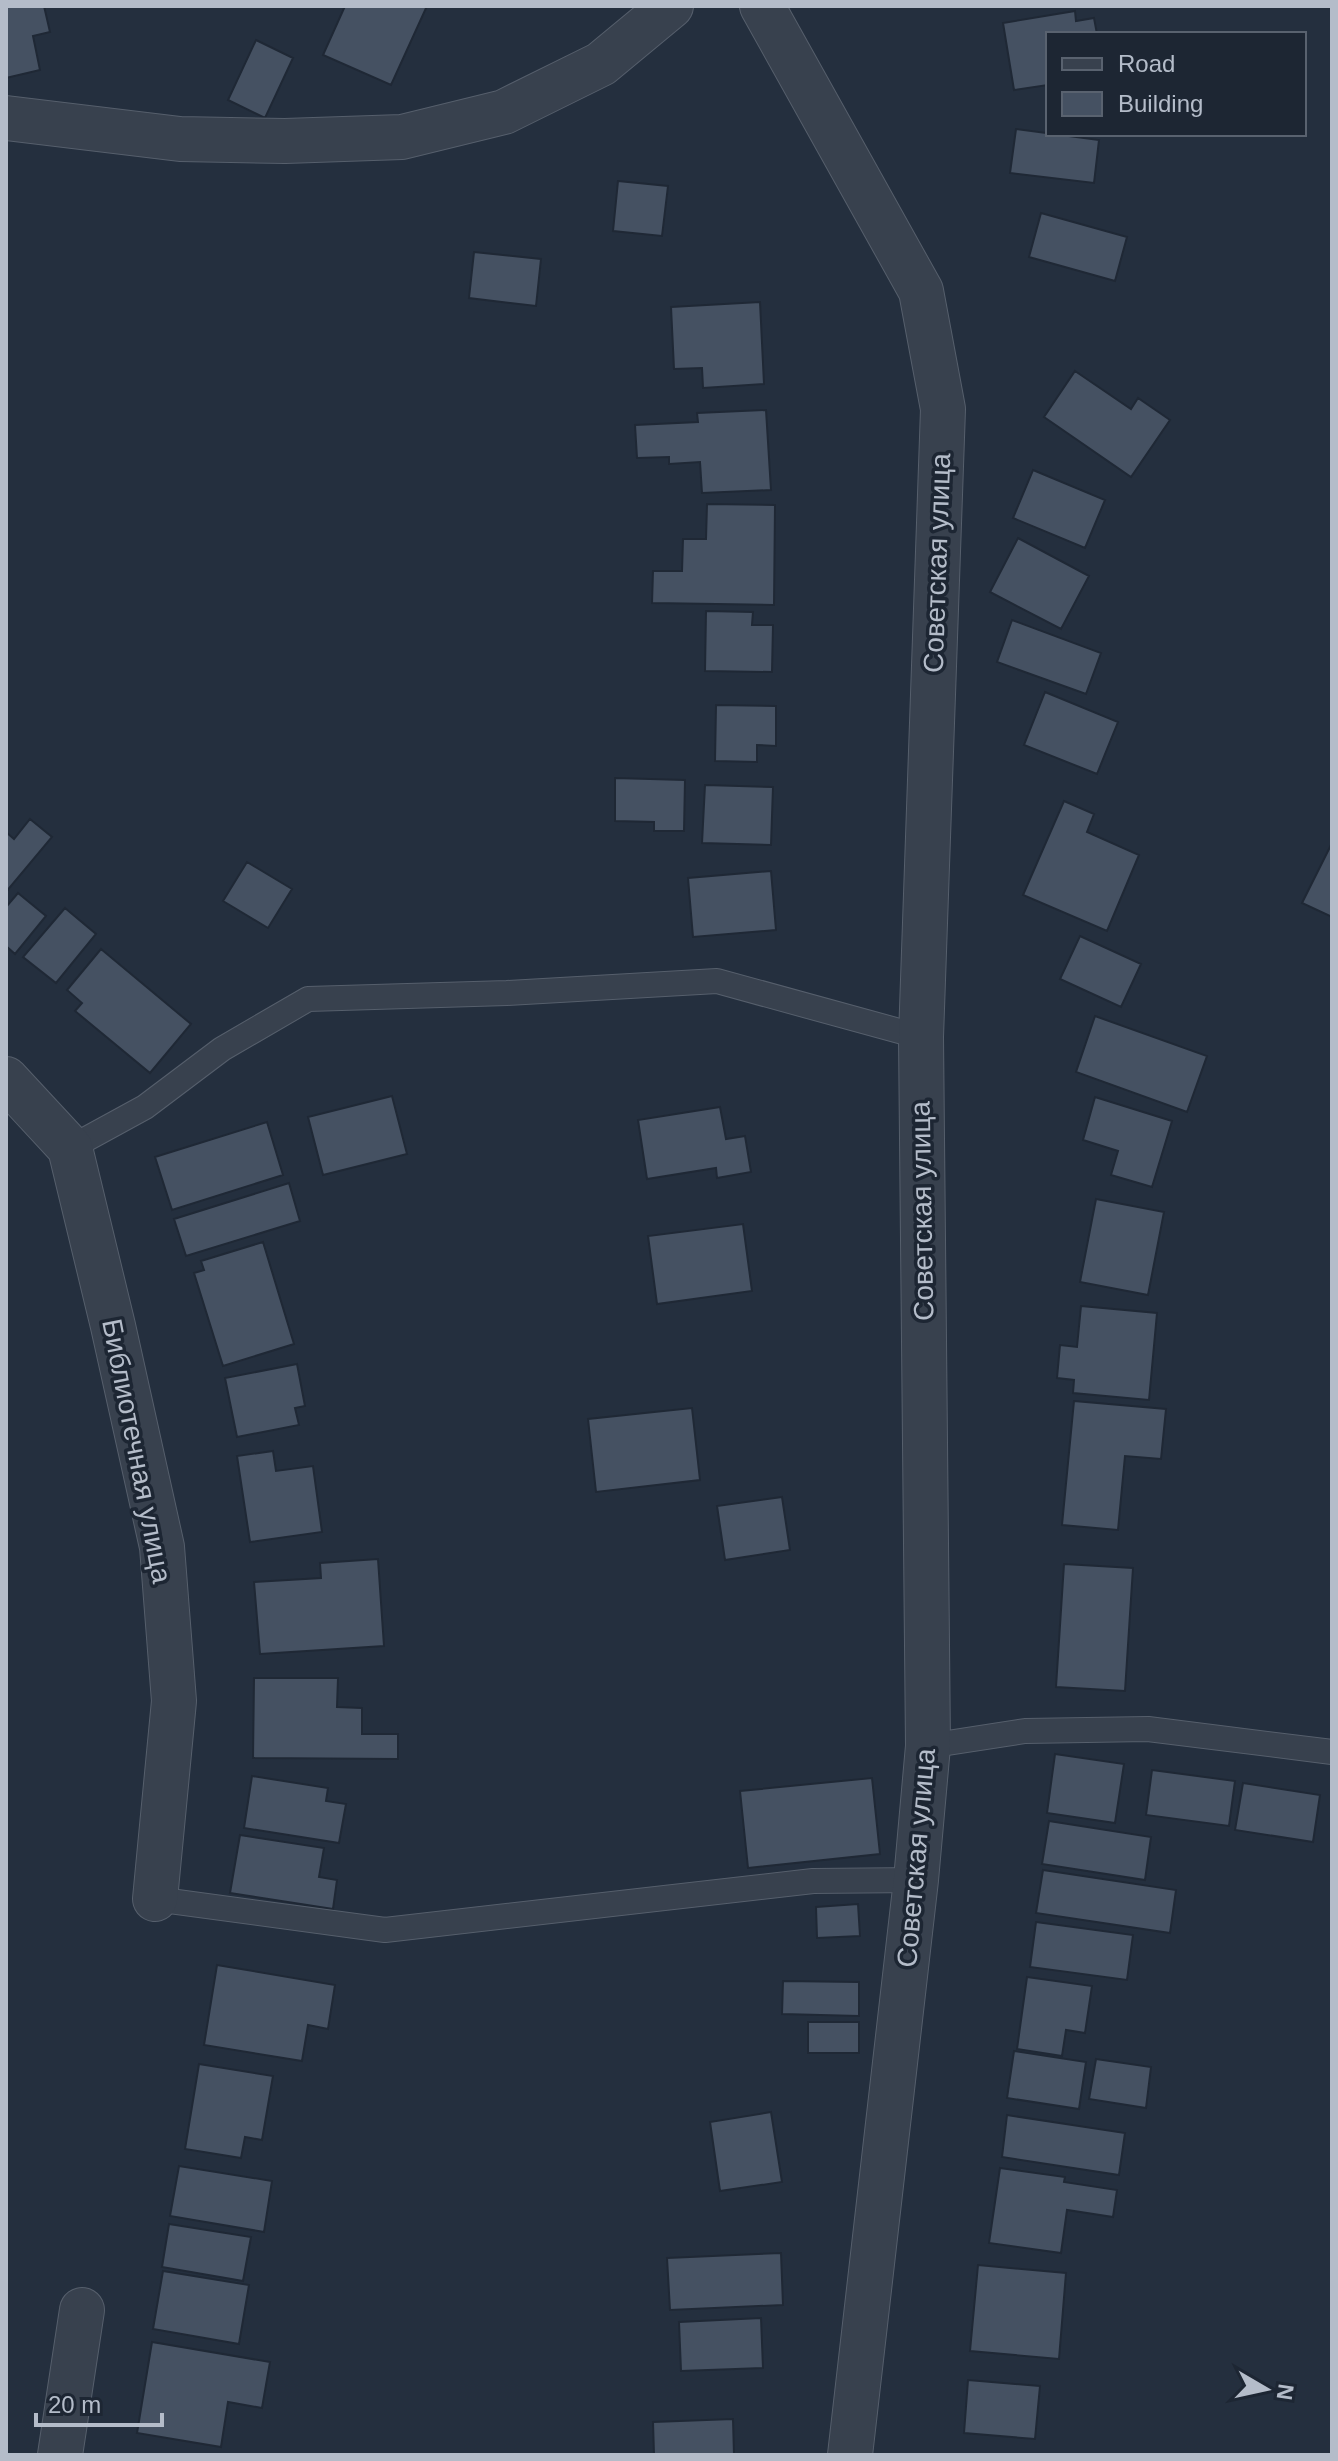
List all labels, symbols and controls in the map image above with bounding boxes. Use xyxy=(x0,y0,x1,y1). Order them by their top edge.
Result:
legend xyxy=(1046,32,1306,136)
text: Road xyxy=(1118,50,1175,77)
text: Building xyxy=(1118,90,1203,117)
street label: Советская улица xyxy=(918,452,956,673)
street label: Советская улица xyxy=(905,1100,939,1321)
street label: Библиотечная улица xyxy=(96,1316,178,1586)
street label: Советская улица xyxy=(891,1747,941,1969)
north arrow xyxy=(1226,2349,1306,2429)
scale bar xyxy=(36,2377,162,2427)
text: N xyxy=(1272,2382,1299,2402)
text: 20 m xyxy=(48,2391,101,2418)

